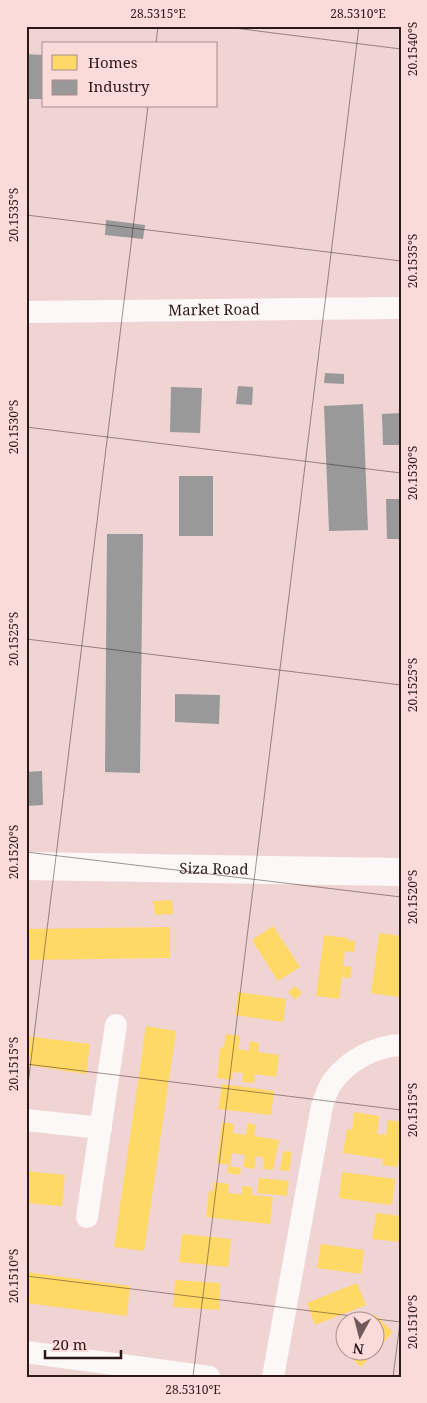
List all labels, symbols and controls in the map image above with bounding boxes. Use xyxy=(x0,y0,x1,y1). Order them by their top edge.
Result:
text: 28.5315°E xyxy=(130,5,186,22)
text: 28.5310°E xyxy=(330,5,386,22)
text: 20.1540°S xyxy=(404,22,421,76)
legend xyxy=(42,42,218,108)
text: Homes xyxy=(88,52,138,72)
text: Industry xyxy=(88,76,150,96)
text: 20.1535°S xyxy=(5,188,22,242)
text: 20.1535°S xyxy=(404,234,421,288)
street label: Market Road xyxy=(168,299,260,319)
text: 20.1530°S xyxy=(5,400,22,454)
text: 20.1530°S xyxy=(404,446,421,500)
text: 20.1525°S xyxy=(5,612,22,666)
text: 20.1525°S xyxy=(404,658,421,712)
text: 20.1520°S xyxy=(5,825,22,879)
street label: Siza Road xyxy=(179,857,249,879)
text: 20.1520°S xyxy=(404,870,421,924)
text: 20.1515°S xyxy=(5,1037,22,1091)
text: 20.1515°S xyxy=(404,1083,421,1137)
text: 20.1510°S xyxy=(5,1249,22,1303)
text: 20.1510°S xyxy=(404,1295,421,1349)
north arrow xyxy=(334,1310,384,1360)
scale bar xyxy=(45,1328,121,1360)
text: 20 m xyxy=(52,1334,87,1354)
text: N xyxy=(352,1339,365,1360)
text: 28.5310°E xyxy=(165,1381,221,1398)

